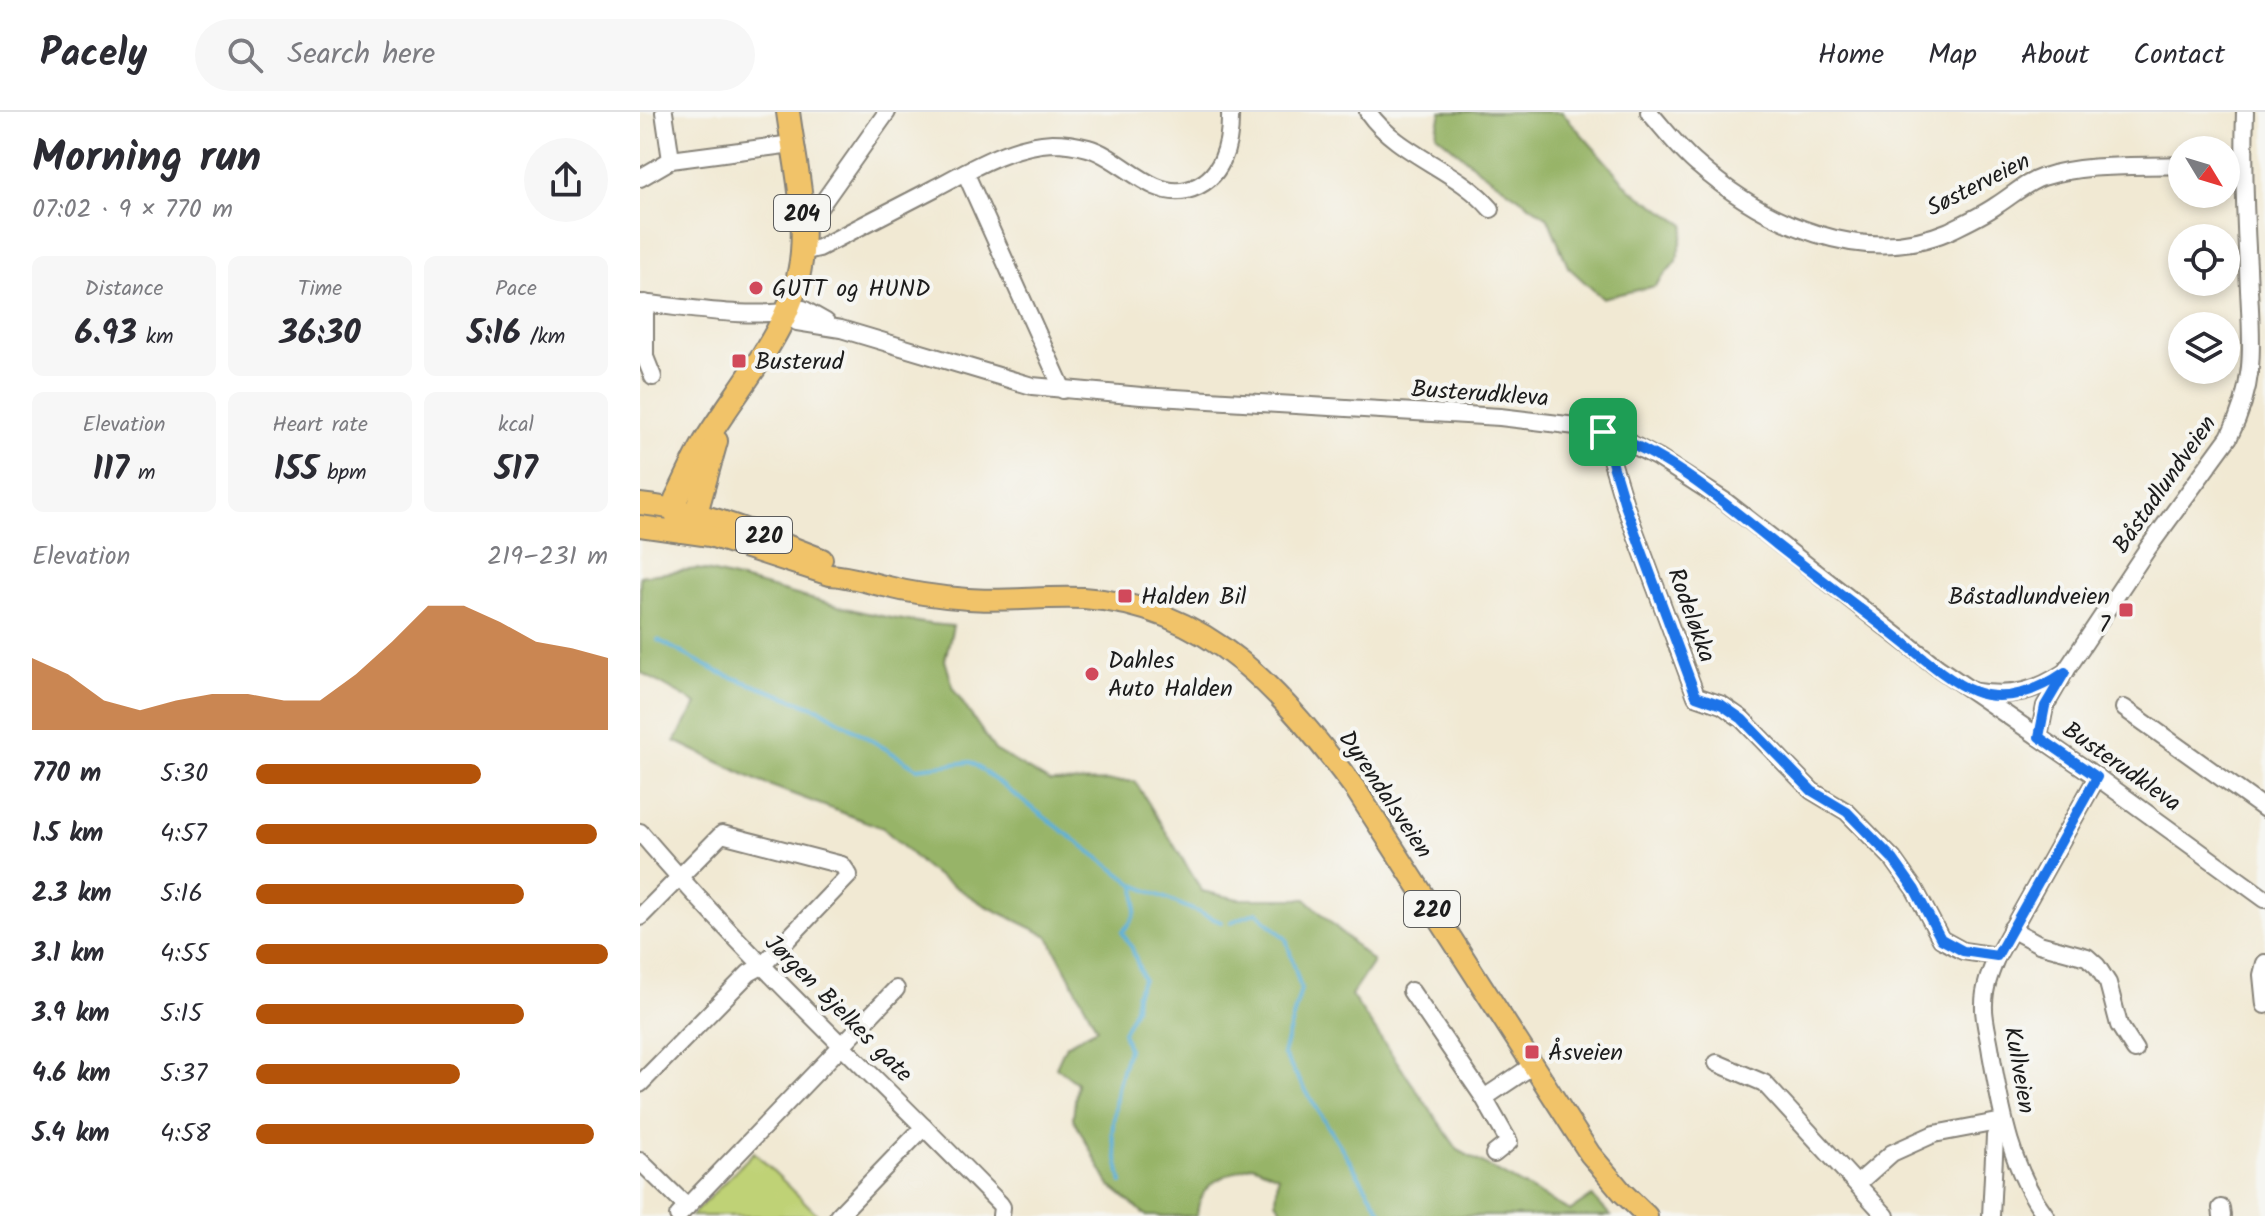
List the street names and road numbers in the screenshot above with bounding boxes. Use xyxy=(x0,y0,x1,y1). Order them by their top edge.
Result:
street label: Søsterveien xyxy=(1920,142,2038,228)
road number: 204 xyxy=(774,195,830,231)
street label: Busterudkleva xyxy=(1410,370,1550,419)
street label: Båstadlundveien xyxy=(2103,407,2228,562)
road number: 220 xyxy=(736,517,792,553)
street label: Rodeløkka xyxy=(1655,563,1726,668)
street label: Busterudkleva xyxy=(2053,712,2189,823)
street label: Dyrendalsveien xyxy=(1327,723,1442,867)
road number: 220 xyxy=(1404,891,1460,927)
street label: Jørgen Bjelkes gate xyxy=(754,925,922,1093)
street label: Kullveien xyxy=(1992,1024,2045,1117)

